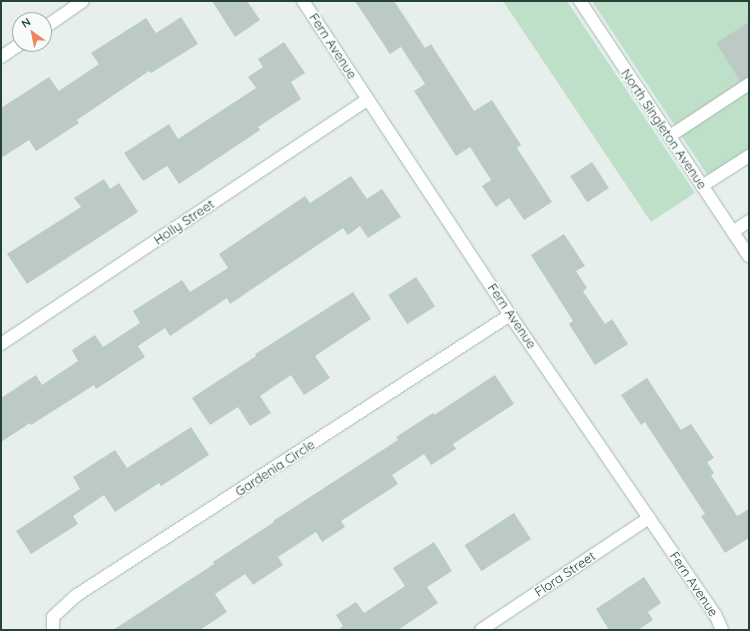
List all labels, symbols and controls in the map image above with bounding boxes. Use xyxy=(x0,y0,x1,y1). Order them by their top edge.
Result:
street label: Fern Avenue xyxy=(306,10,360,82)
north arrow xyxy=(12,12,52,52)
text: N xyxy=(19,15,33,31)
street label: North Singleton Avenue xyxy=(618,66,710,192)
street label: Holly Street xyxy=(151,196,217,248)
street label: Fern Avenue xyxy=(485,281,539,351)
street label: Gardenia Circle xyxy=(232,436,318,500)
street label: Flora Street xyxy=(532,548,598,600)
street label: Fern Avenue xyxy=(667,549,721,619)

